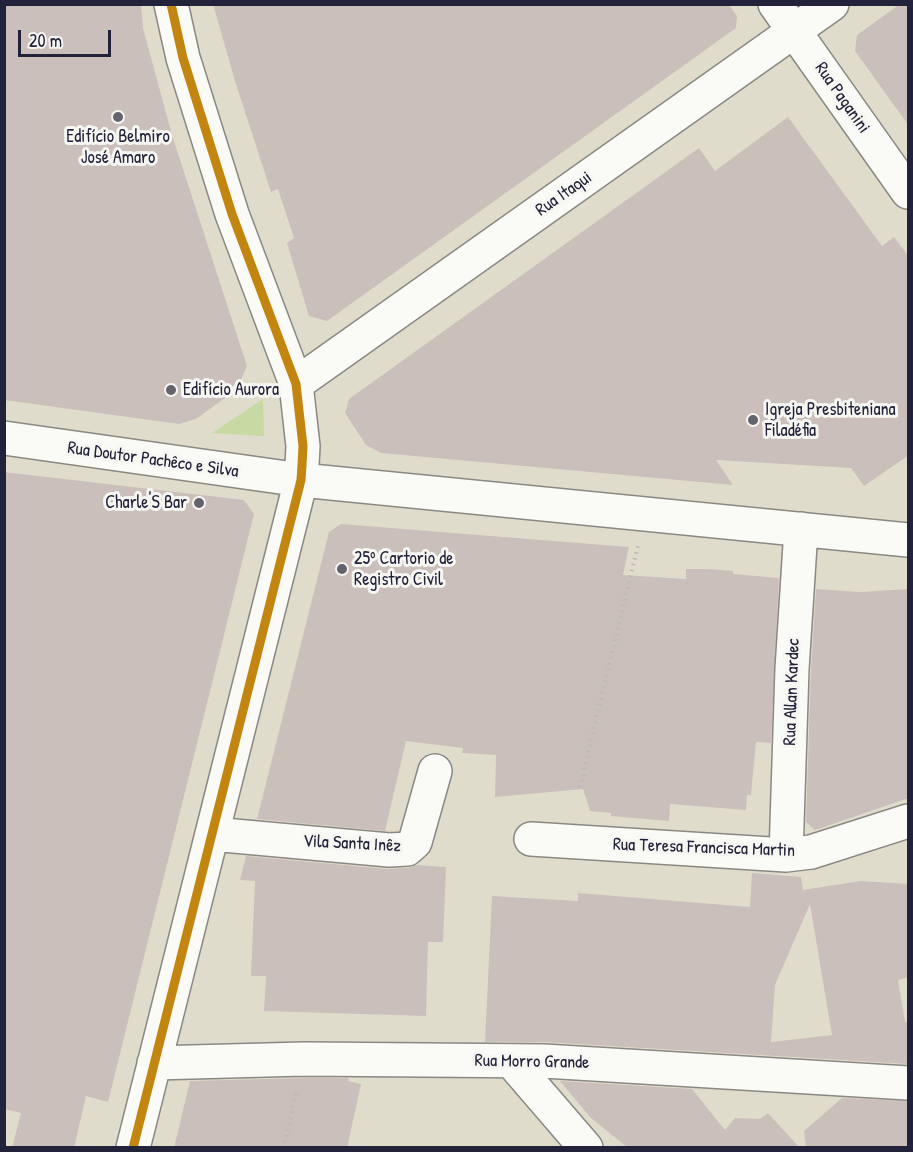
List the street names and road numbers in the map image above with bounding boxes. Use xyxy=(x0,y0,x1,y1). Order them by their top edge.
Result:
street label: Rua Paganini xyxy=(810,58,874,138)
street label: Rua Itaqui xyxy=(532,167,596,221)
street label: Rua Doutor Pachêco e Silva xyxy=(66,437,240,483)
street label: Rua Allan Kardec xyxy=(779,638,805,746)
street label: Vila Santa Inêz xyxy=(302,831,402,857)
street label: Rua Teresa Francisca Martin xyxy=(612,834,796,862)
street label: Rua Morro Grande xyxy=(474,1050,590,1074)

